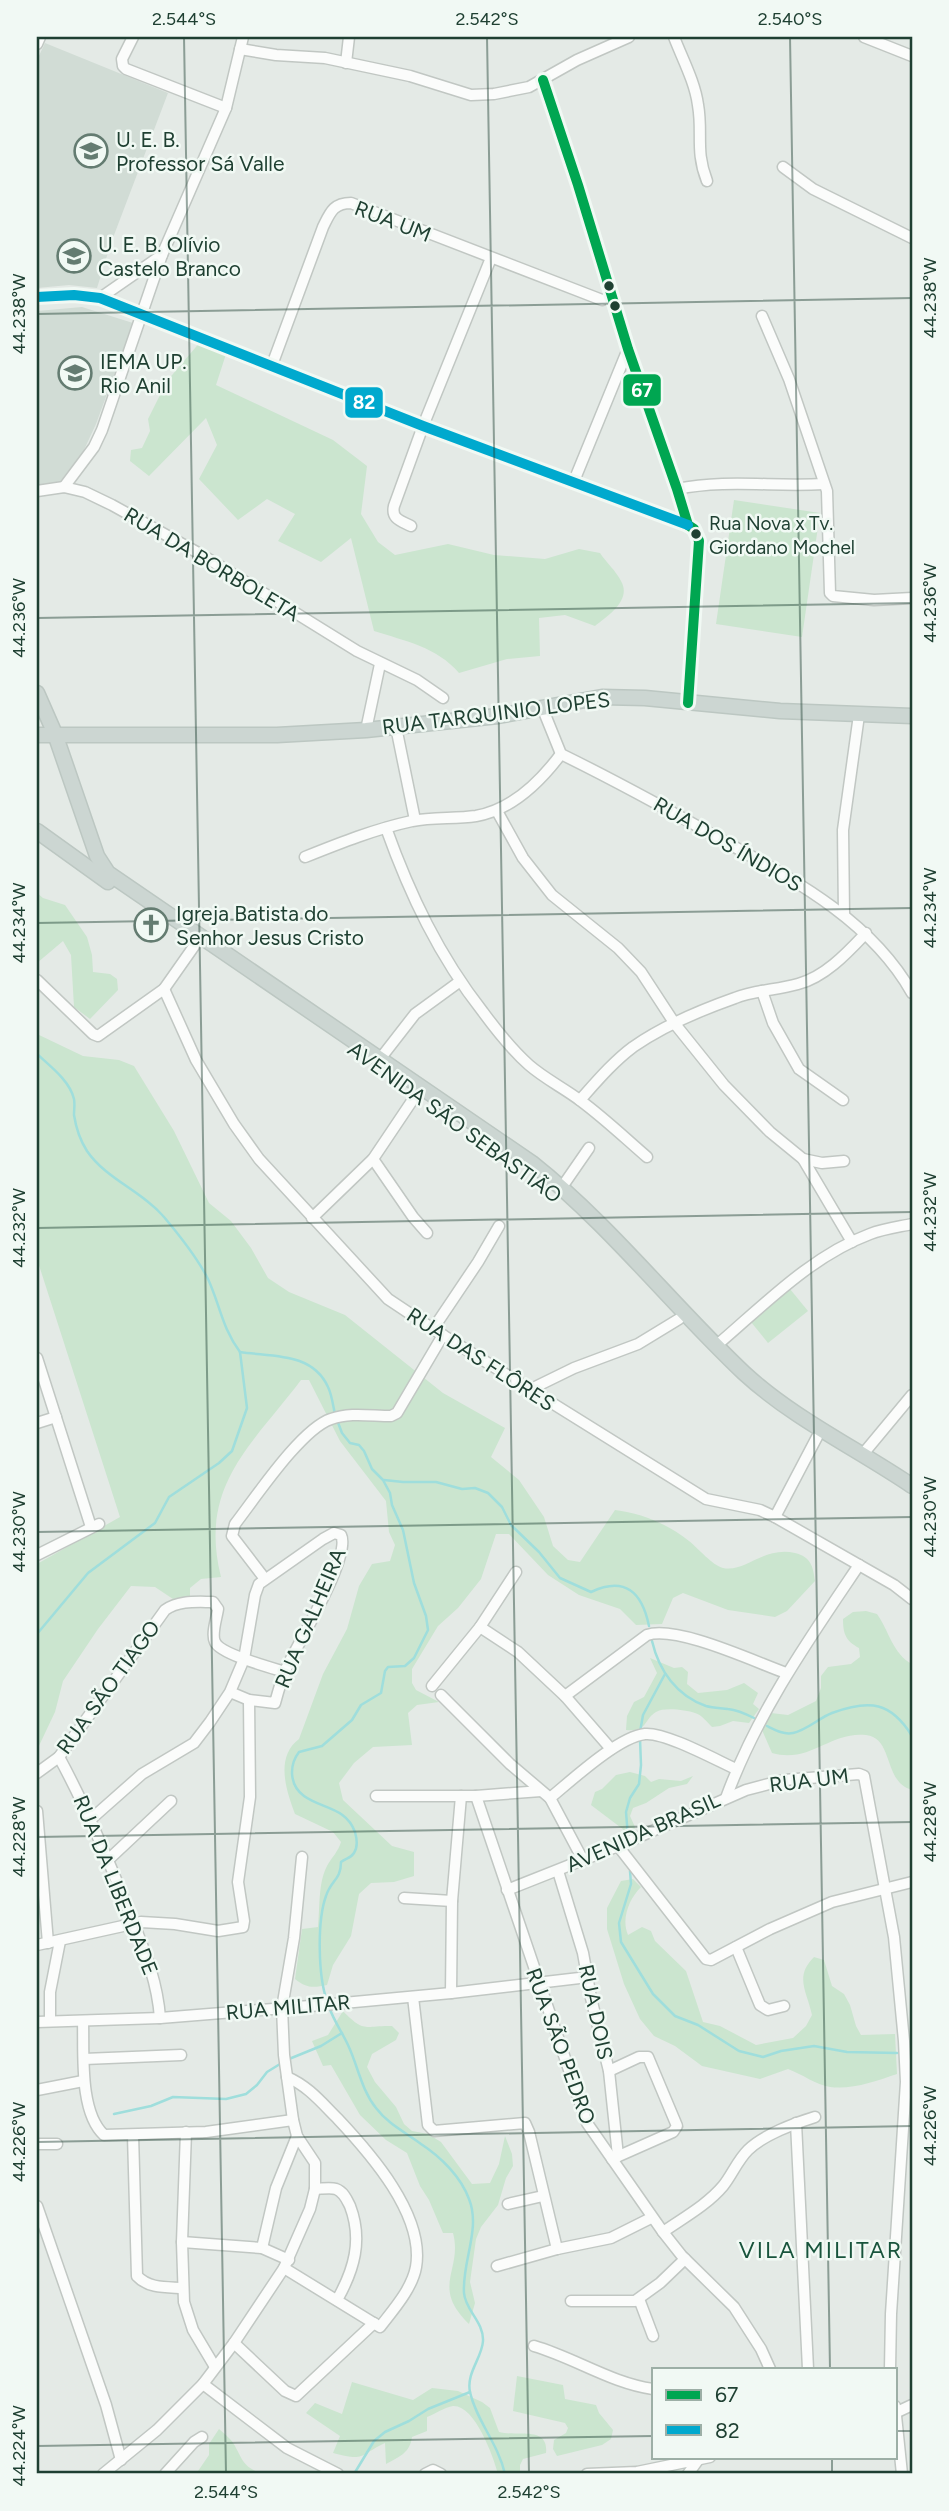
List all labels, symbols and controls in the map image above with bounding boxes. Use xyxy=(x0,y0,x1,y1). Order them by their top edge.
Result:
text: 2.544°S xyxy=(152,8,216,30)
text: 2.542°S xyxy=(455,8,519,30)
text: 2.540°S xyxy=(758,8,822,30)
place label: U. E. B. Professor Sá Valle xyxy=(116,127,284,176)
school or university icon: U. E. B. Professor Sá Valle xyxy=(72,132,110,170)
street label: RUA UM xyxy=(351,195,435,247)
place label: U. E. B. Olívio Castelo Branco xyxy=(98,232,241,281)
school or university icon: U. E. B. Olívio Castelo Branco xyxy=(55,237,93,275)
text: 44.238°W xyxy=(919,257,941,338)
text: 44.238°W xyxy=(8,273,30,354)
unlabelled marker xyxy=(602,279,616,293)
unlabelled marker xyxy=(608,299,622,313)
place label: IEMA UP. Rio Anil xyxy=(100,349,187,398)
school or university icon: IEMA UP. Rio Anil xyxy=(56,354,94,392)
line badge: 67 xyxy=(622,373,662,407)
text: 67 xyxy=(631,379,653,402)
line badge: 82 xyxy=(344,386,384,419)
text: 82 xyxy=(353,391,375,414)
street label: RUA DA BORBOLETA xyxy=(120,502,304,626)
place label: Rua Nova x Tv. Giordano Mochel xyxy=(709,512,855,559)
marker: Rua Nova x Tv. Giordano Mochel xyxy=(689,527,703,541)
text: 44.236°W xyxy=(919,562,941,643)
text: 44.236°W xyxy=(8,577,30,658)
street label: RUA TARQUINIO LOPES xyxy=(381,687,611,739)
street label: RUA DOS ÍNDIOS xyxy=(649,791,807,897)
text: 44.234°W xyxy=(919,867,941,949)
text: 44.234°W xyxy=(8,882,30,964)
place label: Igreja Batista do Senhor Jesus Cristo xyxy=(176,901,364,950)
church icon: Igreja Batista do Senhor Jesus Cristo xyxy=(132,906,170,944)
street label: AVENIDA SÃO SEBASTIÃO xyxy=(343,1036,567,1208)
text: 44.232°W xyxy=(919,1171,941,1252)
text: 44.232°W xyxy=(8,1187,30,1268)
street label: RUA DAS FLÔRES xyxy=(402,1302,560,1416)
text: 44.230°W xyxy=(919,1476,941,1558)
text: 44.230°W xyxy=(8,1491,30,1573)
street label: RUA GALHEIRA xyxy=(269,1544,351,1692)
street label: RUA SÃO TIAGO xyxy=(51,1615,165,1759)
street label: RUA UM xyxy=(768,1763,850,1797)
text: 44.228°W xyxy=(919,1781,941,1863)
street label: AVENIDA BRASIL xyxy=(562,1787,724,1877)
street label: RUA DA LIBERDADE xyxy=(68,1791,164,1979)
text: 44.228°W xyxy=(8,1796,30,1878)
street label: RUA DOIS xyxy=(574,1962,618,2062)
street label: RUA SÃO PEDRO xyxy=(521,1964,601,2128)
street label: RUA MILITAR xyxy=(225,1989,351,2025)
text: 44.226°W xyxy=(919,2085,941,2166)
text: 44.226°W xyxy=(8,2101,30,2182)
district label: VILA MILITAR xyxy=(739,2236,903,2264)
legend xyxy=(652,2368,897,2458)
text: 67 xyxy=(715,2382,738,2407)
text: 44.224°W xyxy=(8,2405,30,2487)
text: 82 xyxy=(715,2418,740,2443)
text: 2.544°S xyxy=(194,2481,258,2503)
text: 2.542°S xyxy=(497,2481,561,2503)

